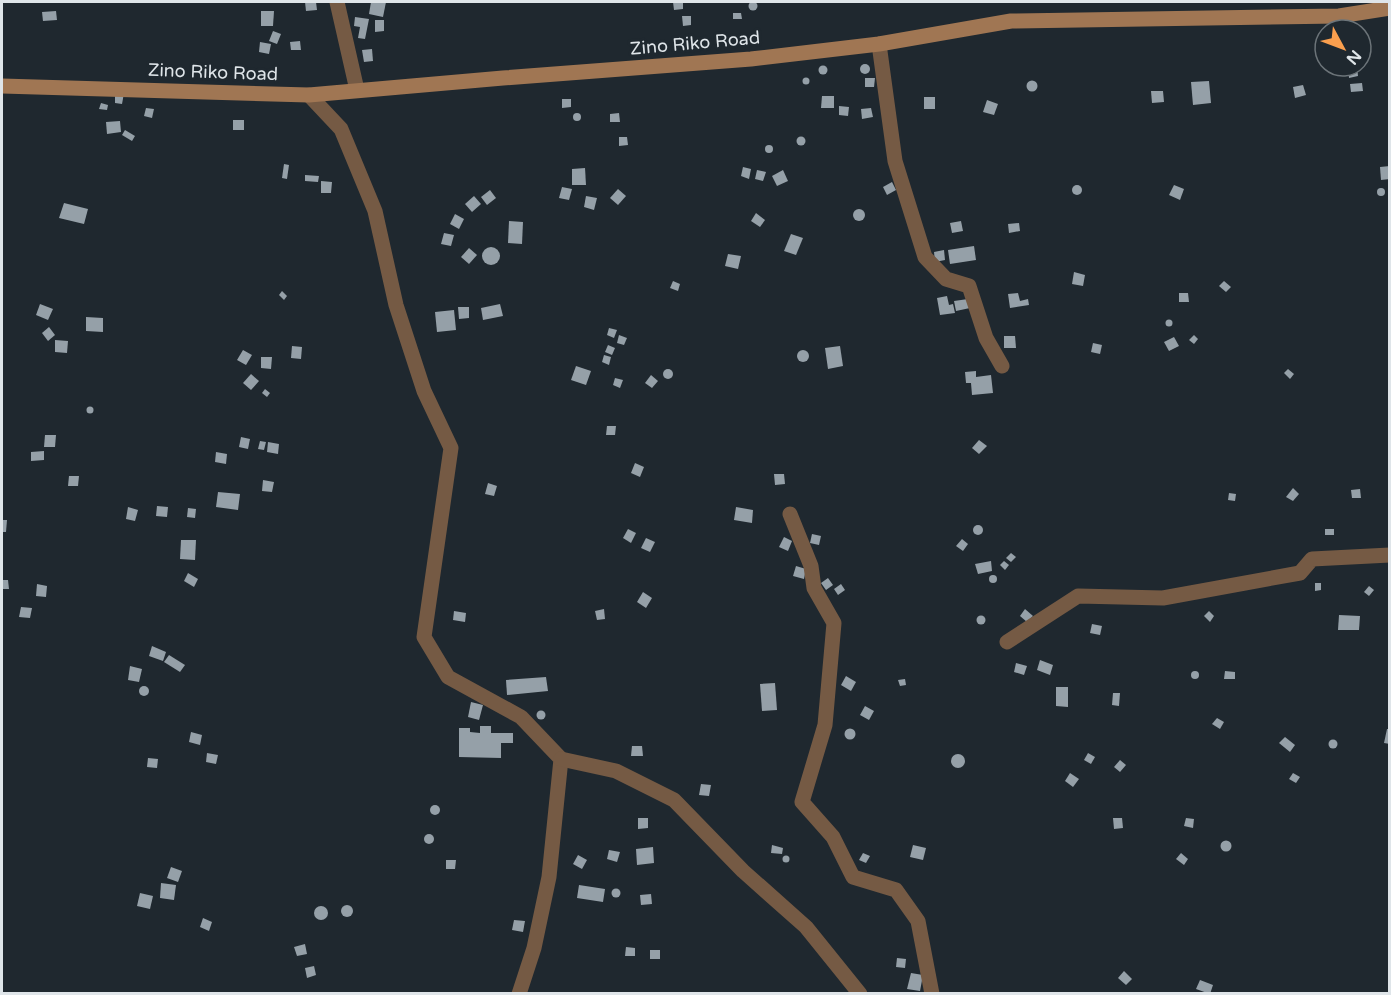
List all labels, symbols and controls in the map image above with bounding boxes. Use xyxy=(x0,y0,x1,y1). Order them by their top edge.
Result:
north arrow xyxy=(1313,18,1373,78)
street label: Zino Riko Road xyxy=(629,26,761,60)
text: N xyxy=(1342,46,1365,69)
street label: Zino Riko Road xyxy=(147,59,279,85)

